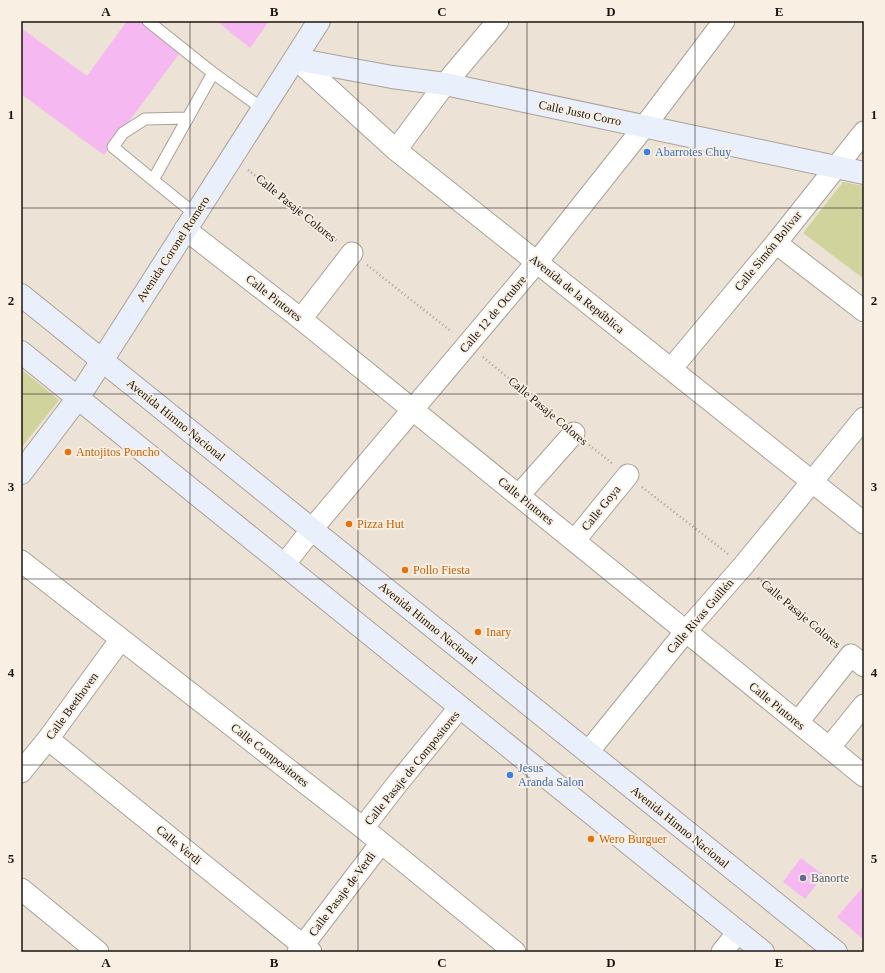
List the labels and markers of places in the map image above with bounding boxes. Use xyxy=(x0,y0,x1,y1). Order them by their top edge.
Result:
place label: Abarrotes Chuy xyxy=(655,145,731,159)
marker: Abarrotes Chuy xyxy=(642,147,652,157)
place label: Antojitos Poncho xyxy=(76,445,160,459)
marker: Antojitos Poncho xyxy=(63,447,73,457)
place label: Pizza Hut xyxy=(357,517,405,531)
marker: Pizza Hut xyxy=(344,519,354,529)
place label: Pollo Fiesta xyxy=(413,563,471,577)
marker: Pollo Fiesta xyxy=(400,565,410,575)
place label: Inary xyxy=(486,625,511,639)
marker: Inary xyxy=(473,627,483,637)
place label: Jesus Aranda Salon xyxy=(518,761,584,789)
marker: Jesus Aranda Salon xyxy=(505,770,515,780)
place label: Wero Burguer xyxy=(599,832,667,846)
marker: Wero Burguer xyxy=(586,834,596,844)
place label: Banorte xyxy=(811,871,849,885)
marker: Banorte xyxy=(798,873,808,883)

